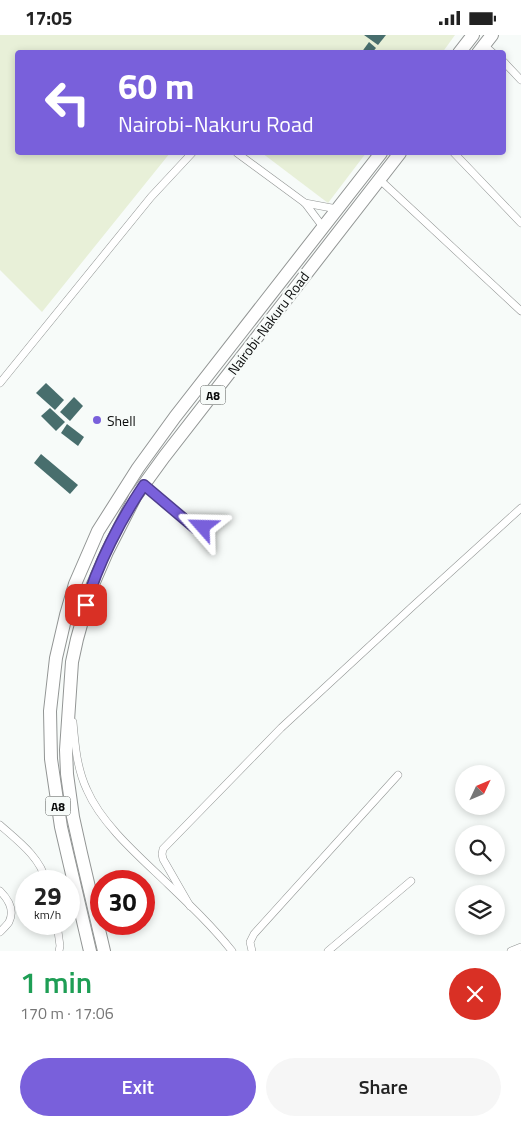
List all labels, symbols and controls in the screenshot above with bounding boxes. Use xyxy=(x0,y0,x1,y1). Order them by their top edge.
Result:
text: 17:05 xyxy=(25,3,72,32)
text: 60 m xyxy=(118,59,194,113)
icon: left xyxy=(35,70,100,135)
text: Nairobi-Nakuru Road xyxy=(118,107,314,141)
street label: Nairobi-Nakuru Road xyxy=(222,267,314,379)
road number: A8 xyxy=(200,385,226,405)
place label: Shell xyxy=(107,410,136,431)
marker: Shell xyxy=(91,414,103,426)
position arrow xyxy=(176,500,228,552)
pin xyxy=(65,584,107,626)
icon: arrive xyxy=(72,591,100,619)
north arrow xyxy=(455,765,505,815)
map controls xyxy=(455,765,505,935)
road number: A8 xyxy=(46,796,70,815)
button: search xyxy=(455,825,505,875)
speed limit sign: 30 xyxy=(90,870,155,935)
text: 29 xyxy=(33,877,62,915)
button: layers xyxy=(455,885,505,935)
text: km/h xyxy=(34,905,61,924)
text: 1 min xyxy=(20,959,92,1005)
button: close xyxy=(449,968,501,1020)
text: 170 m · 17:06 xyxy=(20,1001,114,1025)
button: Exit xyxy=(20,1058,256,1116)
button: Share xyxy=(266,1058,501,1116)

